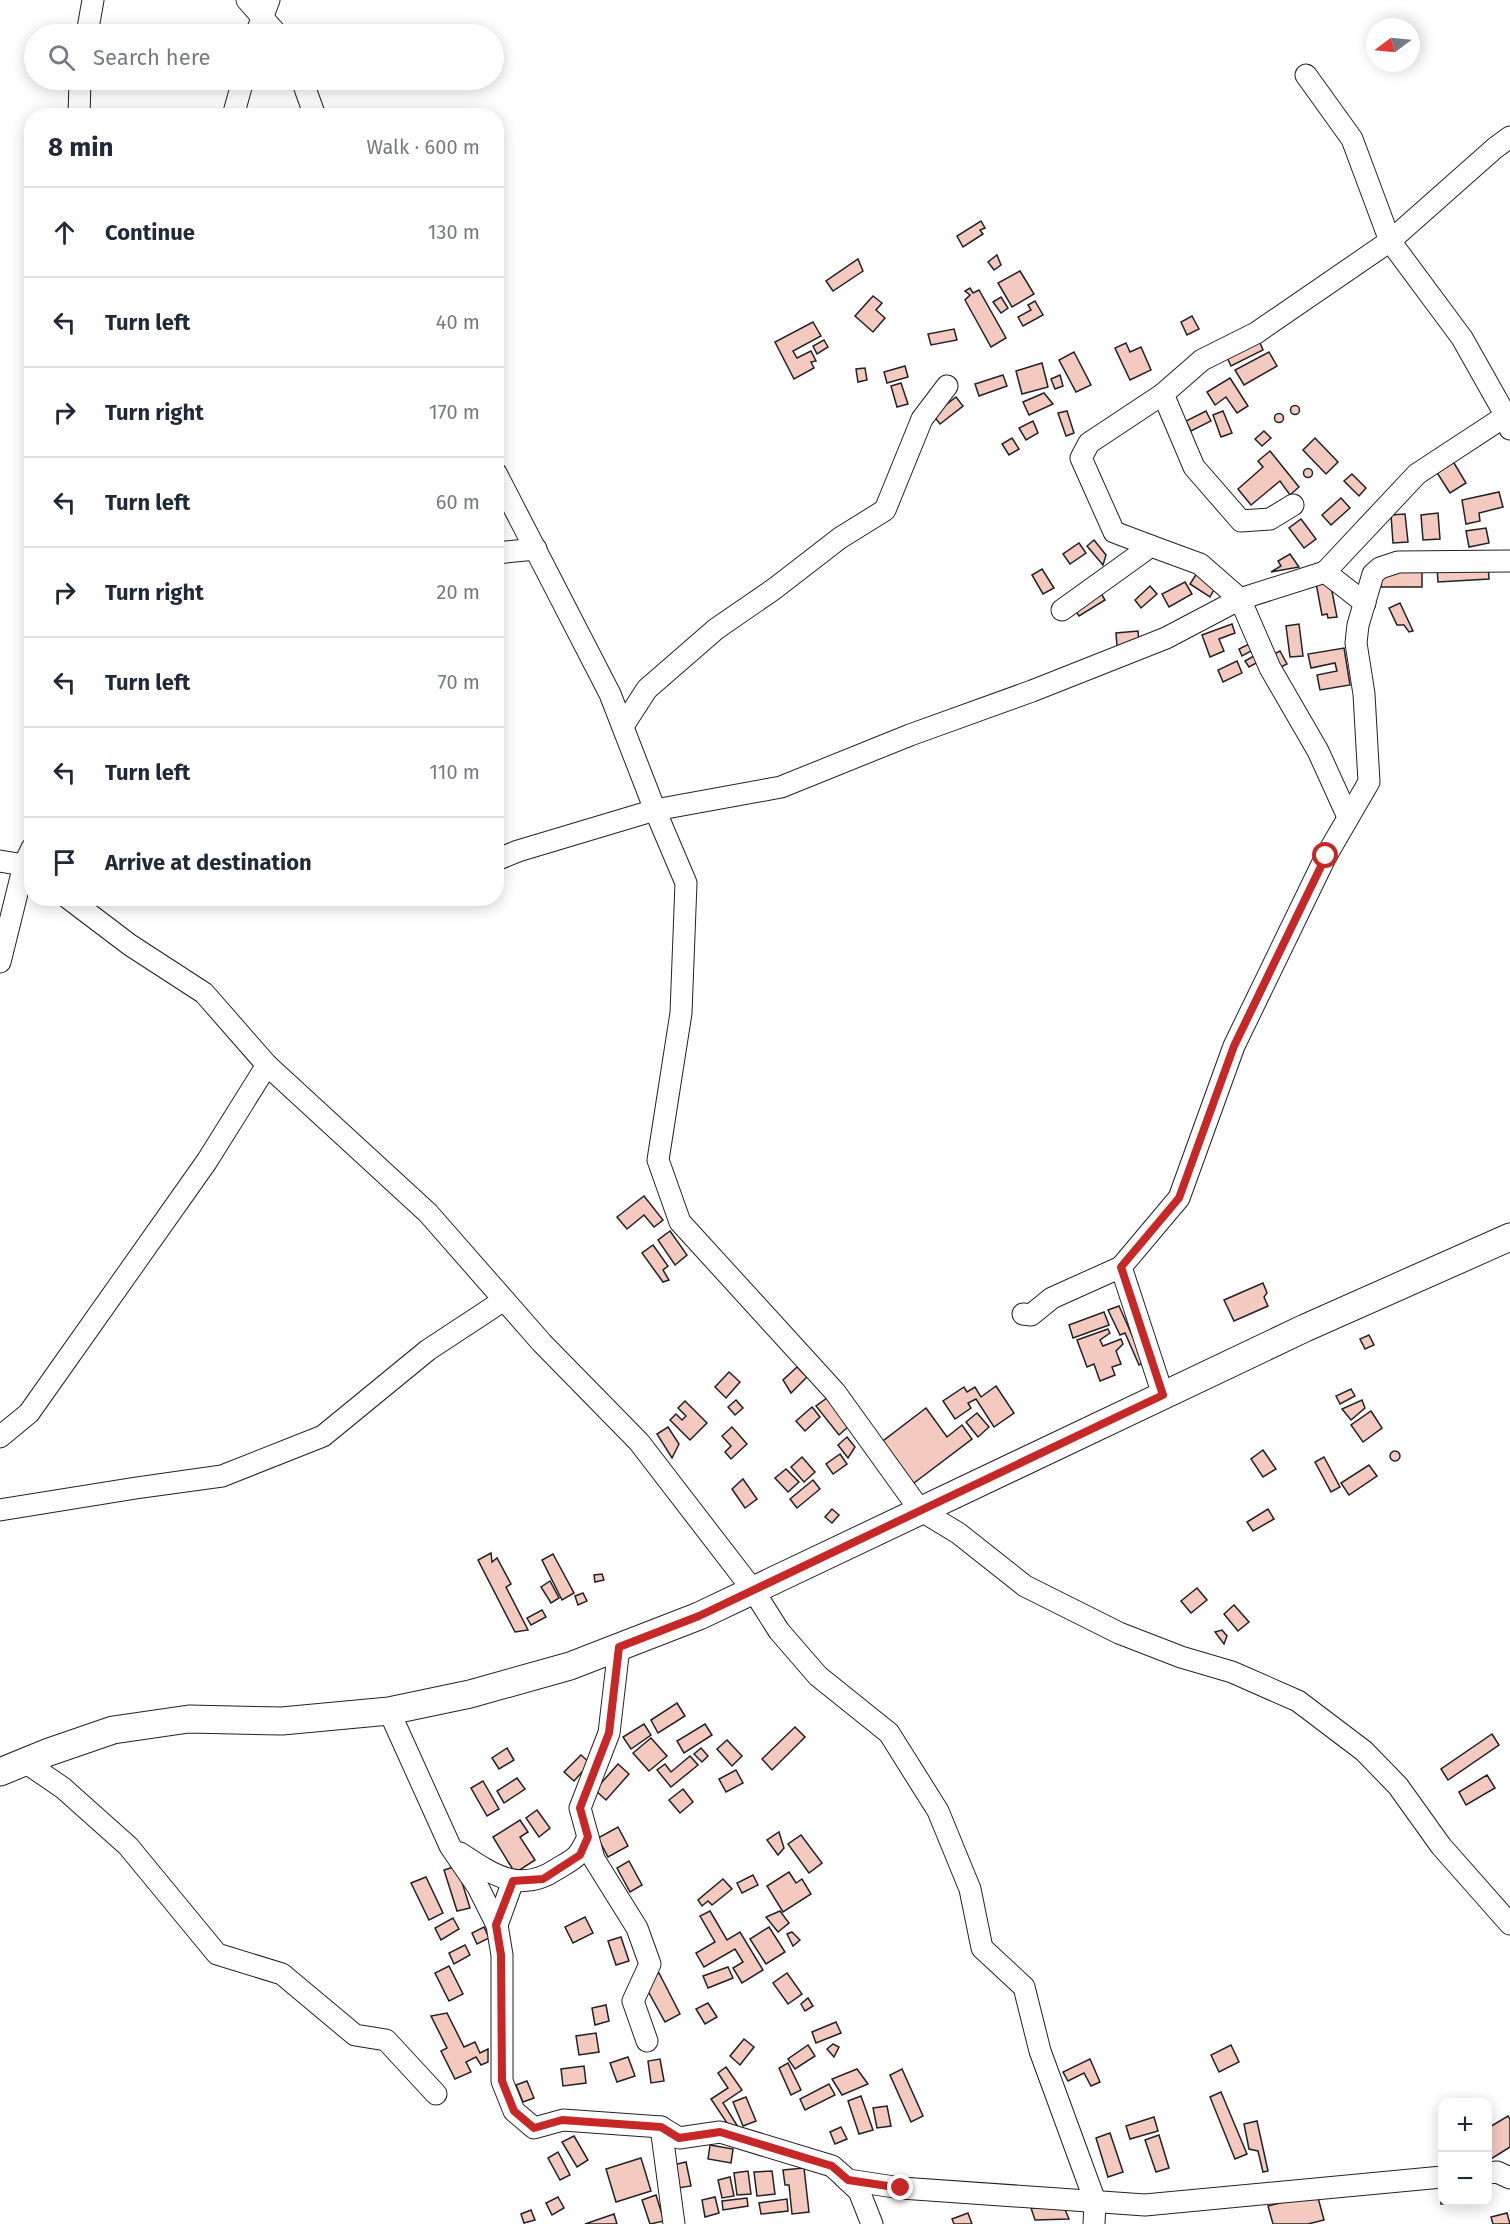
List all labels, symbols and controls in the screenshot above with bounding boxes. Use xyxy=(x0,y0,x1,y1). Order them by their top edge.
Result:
north arrow xyxy=(1366,18,1420,72)
search box xyxy=(24,24,504,90)
icon: search xyxy=(45,41,78,74)
text: Search here xyxy=(93,44,211,71)
text: 8 min xyxy=(48,132,114,163)
text: Walk · 600 m xyxy=(366,135,480,159)
icon: ahead xyxy=(48,216,81,249)
text: Continue xyxy=(105,219,195,246)
text: 130 m xyxy=(428,220,480,244)
icon: left xyxy=(48,306,81,339)
text: Turn left xyxy=(105,309,190,336)
text: 40 m xyxy=(436,310,480,334)
icon: right xyxy=(48,396,81,429)
text: Turn right xyxy=(105,399,204,426)
text: 170 m xyxy=(429,400,480,424)
icon: left xyxy=(48,486,81,519)
text: Turn left xyxy=(105,489,190,516)
text: 60 m xyxy=(436,490,480,514)
icon: right xyxy=(48,576,81,609)
text: Turn right xyxy=(105,579,204,606)
text: 20 m xyxy=(437,580,480,604)
icon: left xyxy=(48,666,81,699)
text: Turn left xyxy=(105,669,190,696)
text: 70 m xyxy=(438,670,480,694)
icon: left xyxy=(48,756,81,789)
text: Turn left xyxy=(105,759,190,786)
text: 110 m xyxy=(429,760,480,784)
route start xyxy=(1312,842,1338,868)
icon: arrive xyxy=(48,846,81,879)
text: Arrive at destination xyxy=(105,849,312,876)
map controls xyxy=(1438,2098,1492,2206)
button: + xyxy=(1438,2098,1492,2152)
button: − xyxy=(1438,2152,1492,2206)
route end xyxy=(887,2174,913,2200)

